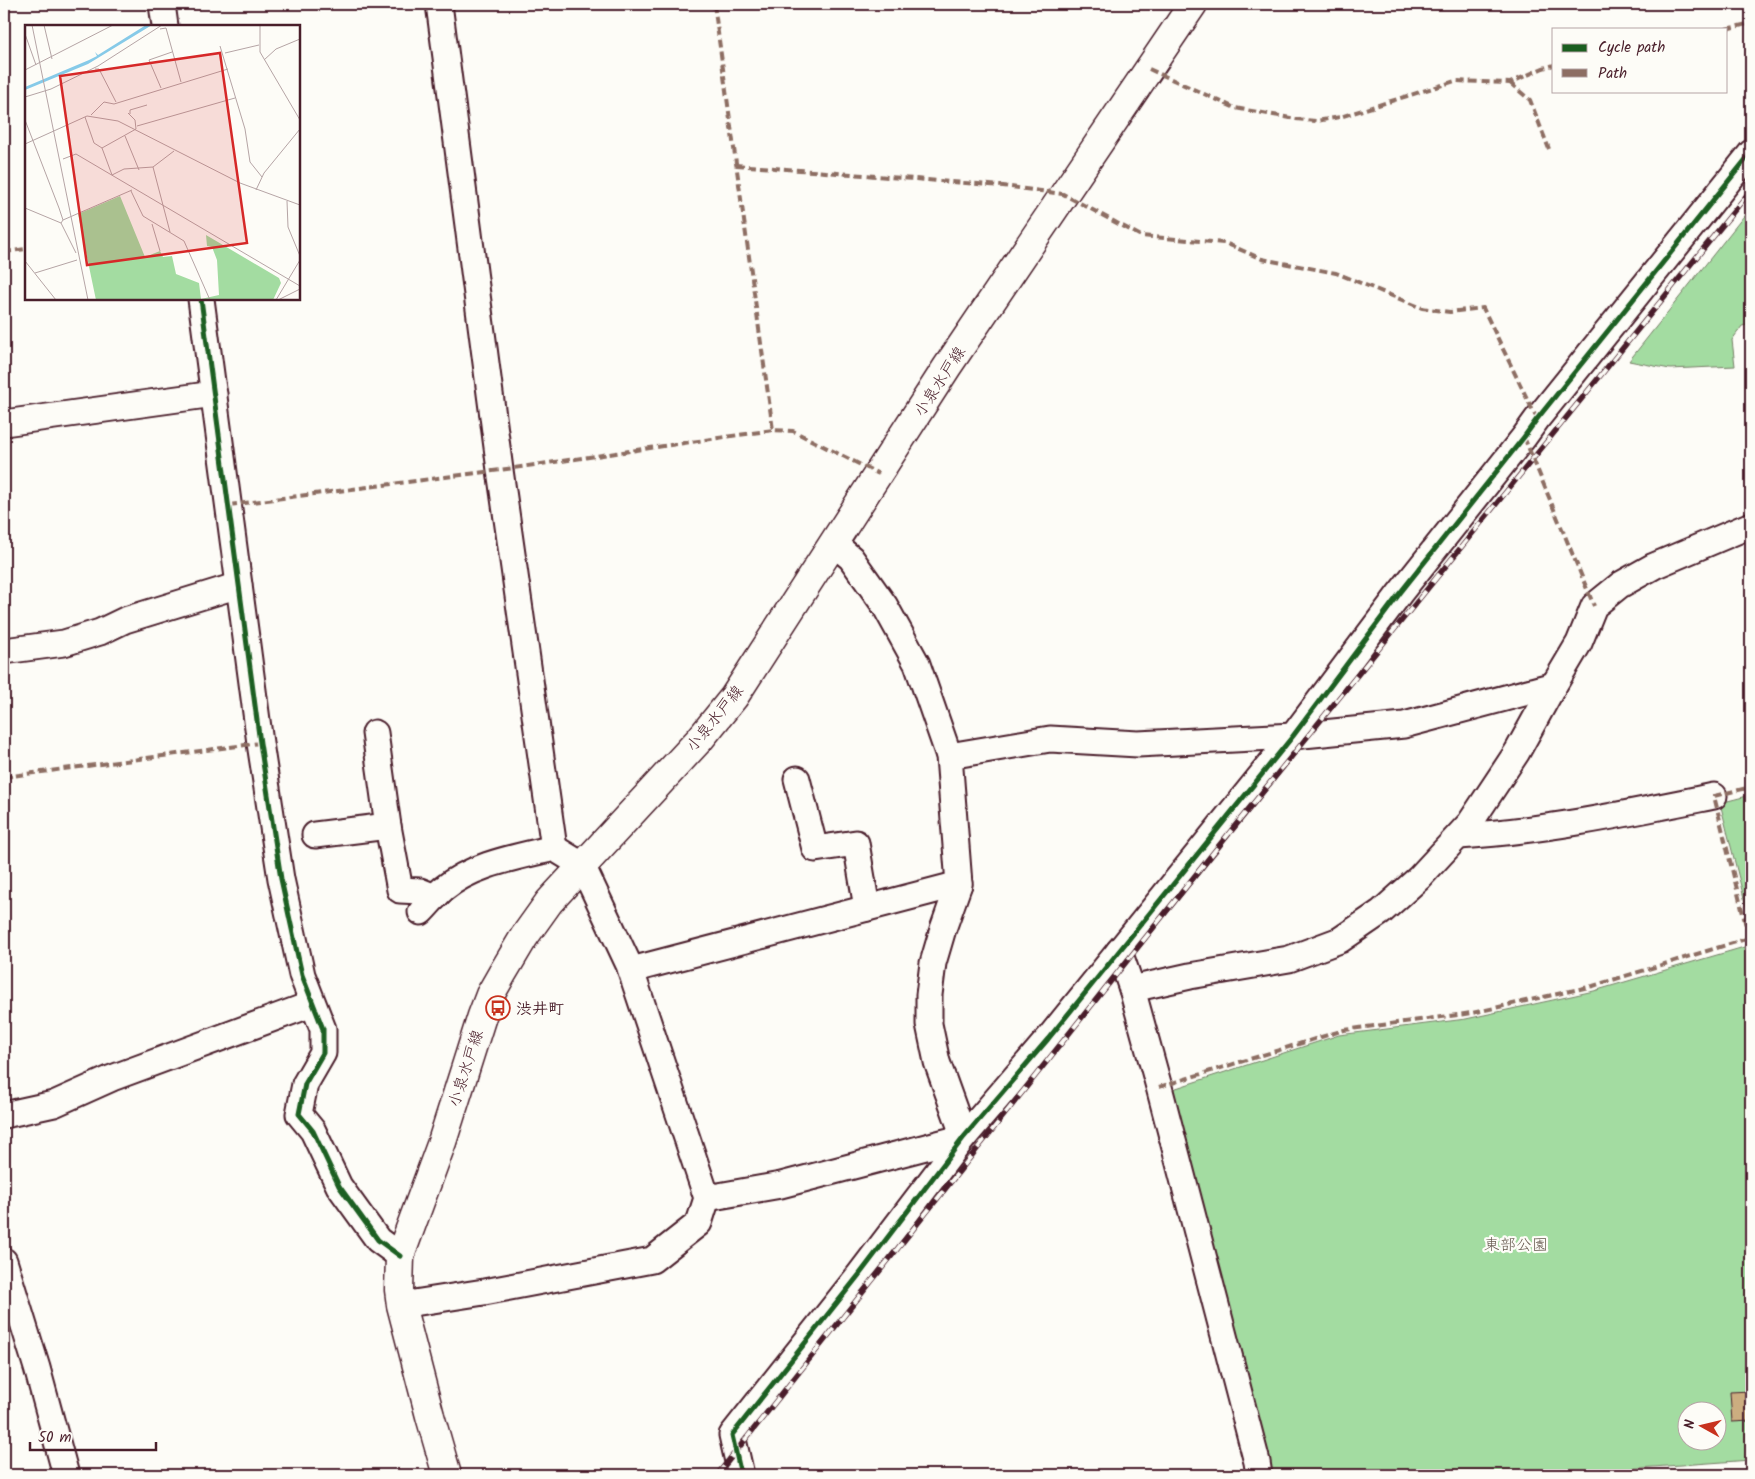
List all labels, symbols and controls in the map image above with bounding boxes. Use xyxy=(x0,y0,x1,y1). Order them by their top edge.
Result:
inset map xyxy=(25,25,300,300)
legend xyxy=(1552,28,1728,92)
text: Cycle path xyxy=(1598,36,1665,60)
text: Path xyxy=(1598,62,1627,86)
street label: 小泉水戸線 xyxy=(908,341,973,422)
street label: 小泉水戸線 xyxy=(680,680,750,758)
bus stop icon: 渋井町 xyxy=(485,995,511,1021)
place label: 渋井町 xyxy=(516,997,564,1022)
street label: 小泉水戸線 xyxy=(442,1027,491,1110)
park label: 東部公園 xyxy=(1484,1233,1548,1258)
north arrow xyxy=(1678,1402,1728,1452)
text: N xyxy=(1679,1418,1702,1430)
scale bar xyxy=(30,1419,156,1451)
text: 50 m xyxy=(38,1426,72,1450)

